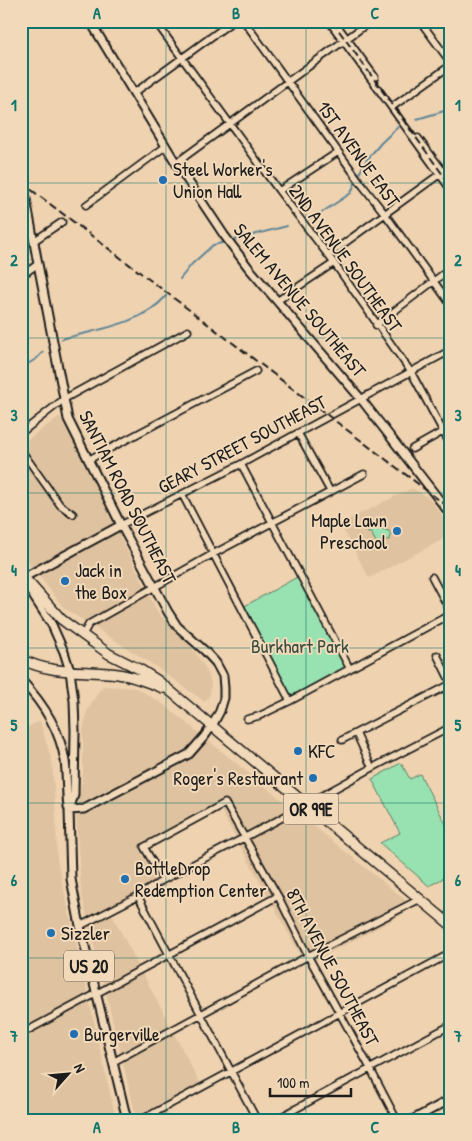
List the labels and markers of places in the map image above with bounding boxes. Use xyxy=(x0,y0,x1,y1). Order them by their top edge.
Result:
place label: Steel Worker's Union Hall xyxy=(173,156,273,204)
marker: Steel Worker's Union Hall xyxy=(157,174,169,186)
place label: Maple Lawn Preschool xyxy=(311,507,388,555)
marker: Maple Lawn Preschool xyxy=(391,525,403,537)
place label: Jack in the Box xyxy=(75,557,127,605)
marker: Jack in the Box xyxy=(59,575,71,587)
place label: KFC xyxy=(308,738,335,764)
marker: KFC xyxy=(292,745,304,757)
place label: Roger's Restaurant xyxy=(174,765,303,791)
marker: Roger's Restaurant xyxy=(307,772,319,784)
place label: BottleDrop Redemption Center xyxy=(135,855,267,903)
marker: BottleDrop Redemption Center xyxy=(119,873,131,885)
place label: Sizzler xyxy=(61,920,111,946)
marker: Sizzler xyxy=(45,927,57,939)
place label: Burgerville xyxy=(84,1021,160,1047)
marker: Burgerville xyxy=(68,1028,80,1040)

